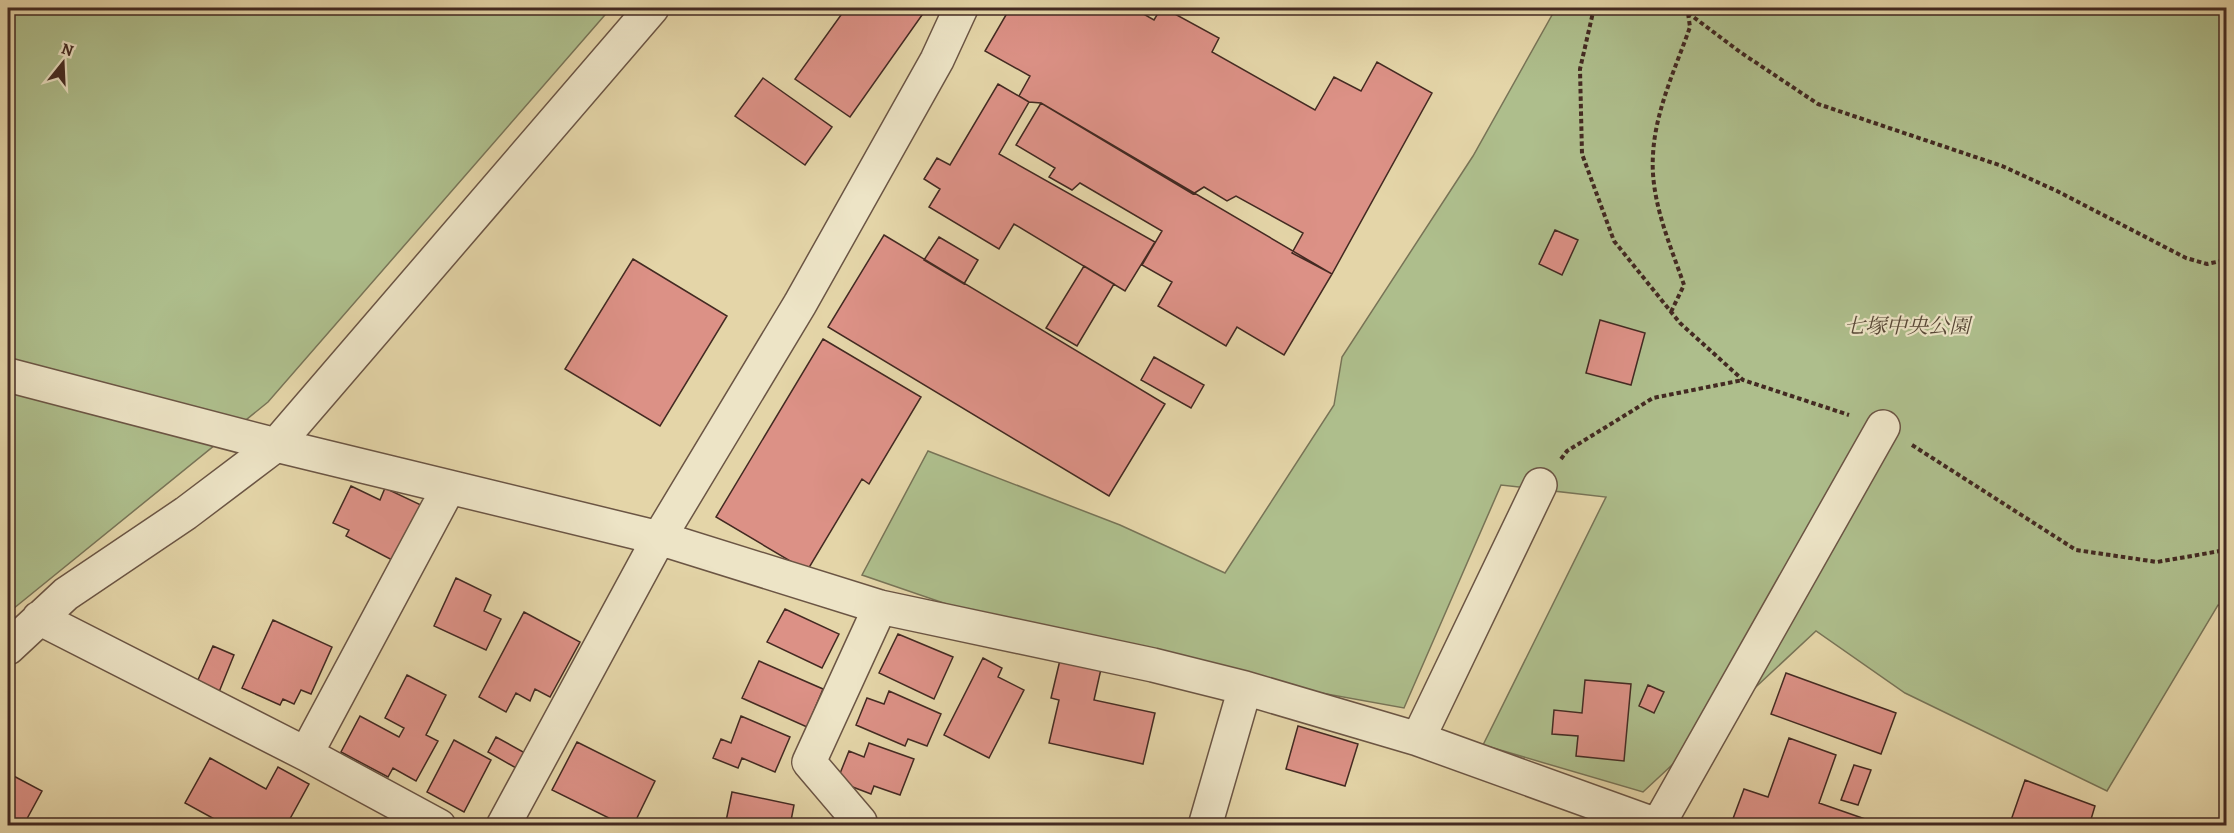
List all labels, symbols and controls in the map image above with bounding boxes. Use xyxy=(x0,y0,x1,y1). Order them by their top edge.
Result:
north arrow xyxy=(33,33,93,93)
text: N xyxy=(58,37,77,62)
park label: 七塚中央公園 xyxy=(1844,312,1973,340)

